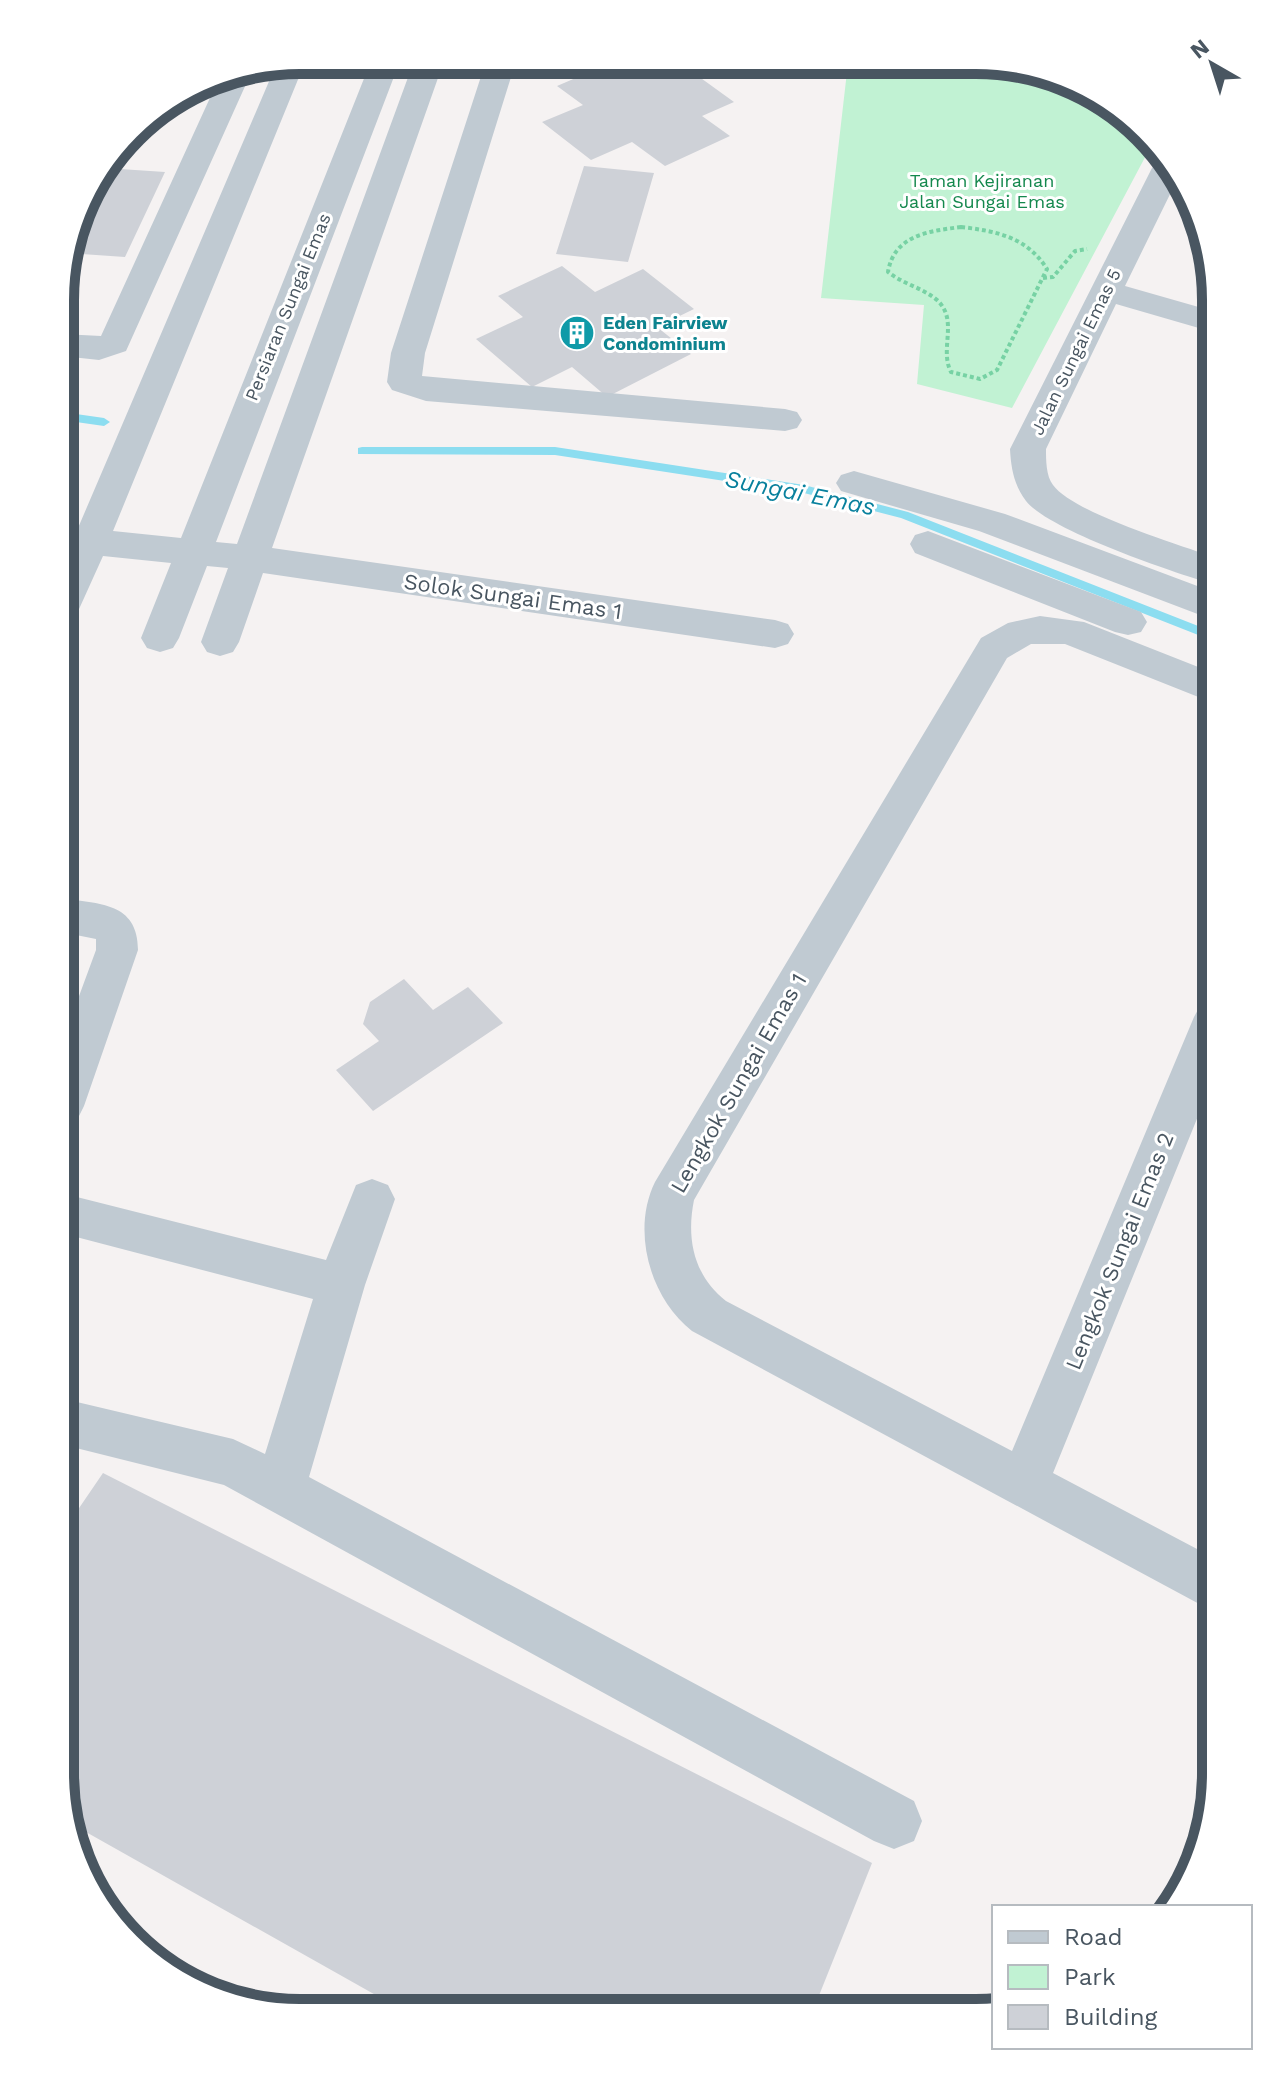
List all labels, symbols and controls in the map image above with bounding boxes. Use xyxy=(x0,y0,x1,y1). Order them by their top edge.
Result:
north arrow xyxy=(1172,24,1252,104)
text: N xyxy=(1186,34,1214,64)
park label: Taman Kejiranan Jalan Sungai Emas xyxy=(899,170,1065,212)
street label: Persiaran Sungai Emas xyxy=(240,210,335,403)
street label: Jalan Sungai Emas 5 xyxy=(1026,265,1125,438)
place label: Eden Fairview Condominium xyxy=(603,312,728,354)
building icon: Eden Fairview Condominium xyxy=(558,314,596,352)
water label: Sungai Emas xyxy=(723,465,877,521)
street label: Solok Sungai Emas 1 xyxy=(402,569,624,624)
street label: Lengkok Sungai Emas 1 xyxy=(665,969,812,1197)
street label: Lengkok Sungai Emas 2 xyxy=(1060,1129,1179,1373)
legend xyxy=(992,1905,1252,2049)
text: Road xyxy=(1064,1923,1123,1951)
text: Park xyxy=(1064,1963,1116,1991)
text: Building xyxy=(1064,2003,1157,2031)

